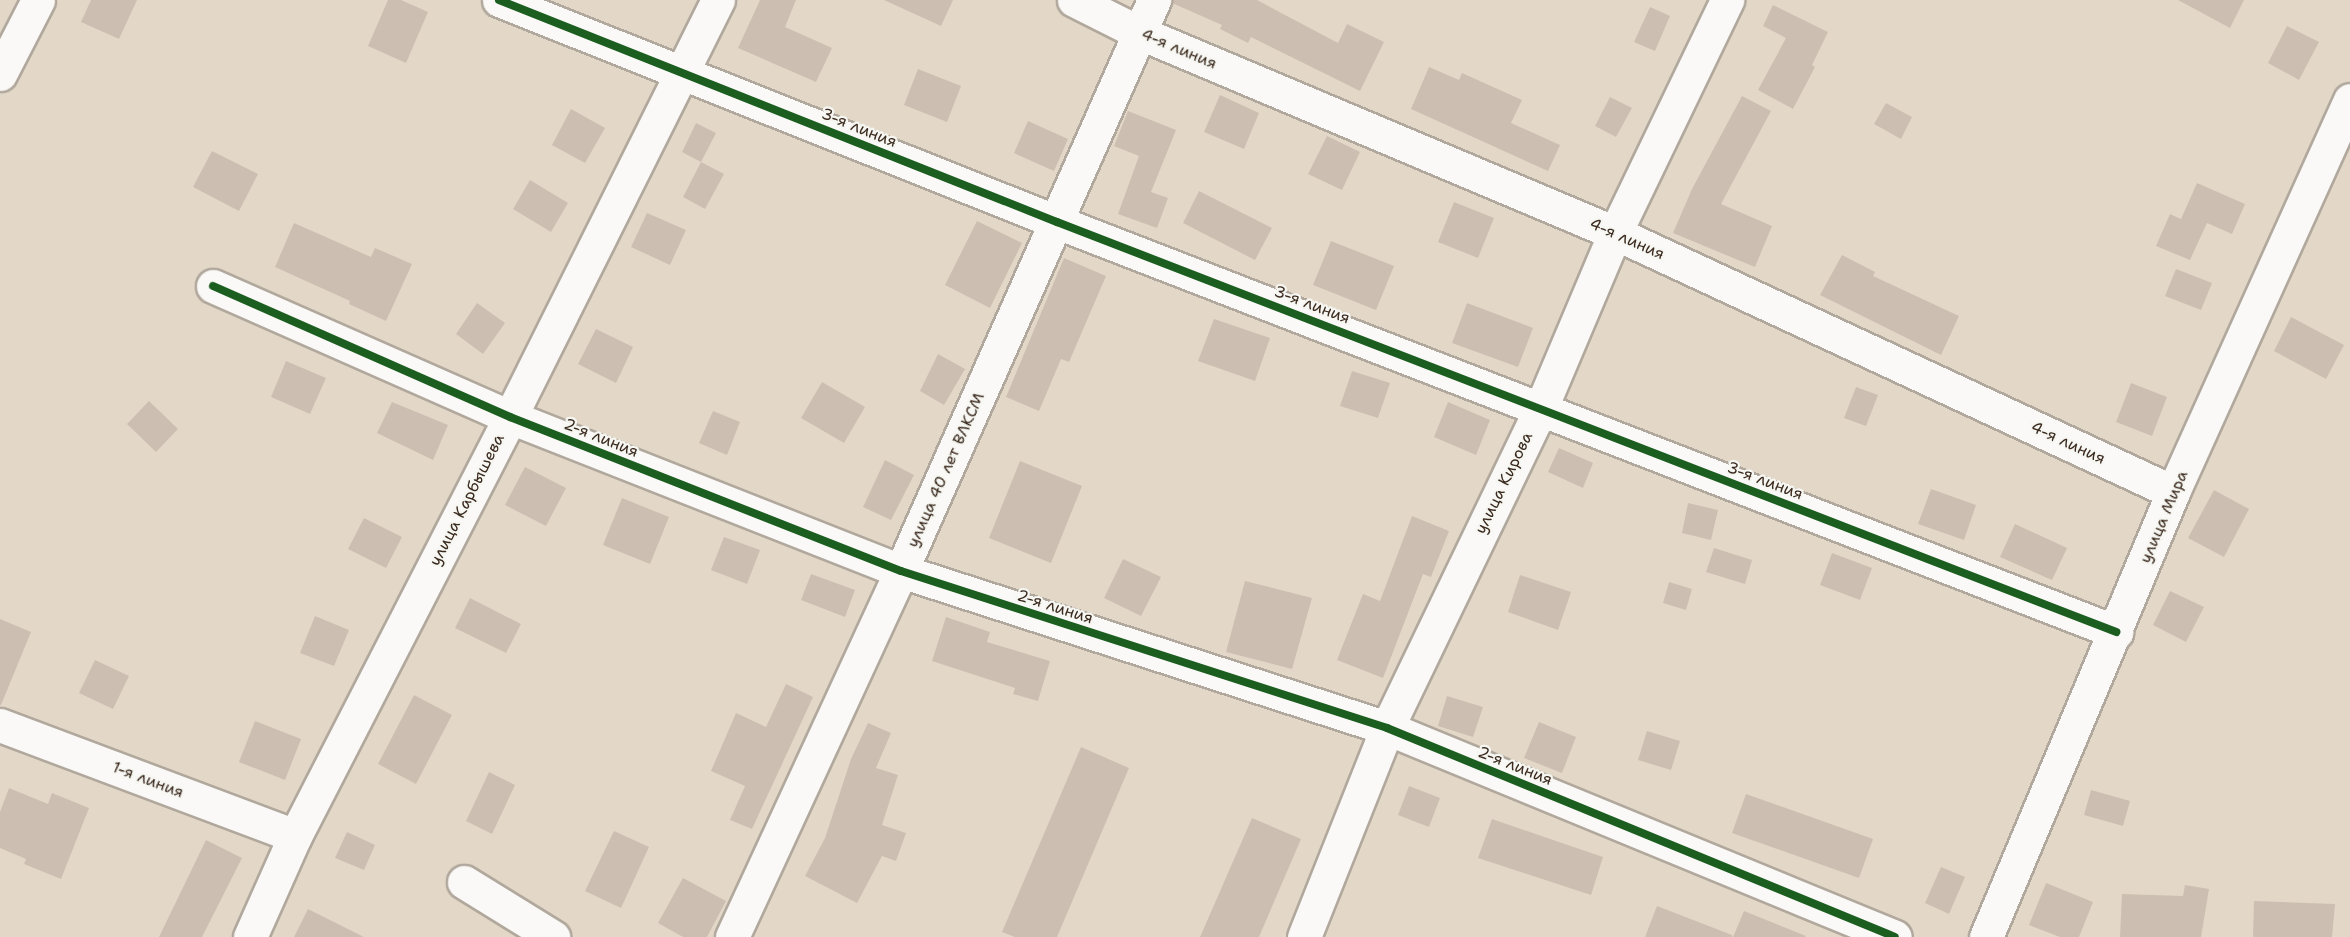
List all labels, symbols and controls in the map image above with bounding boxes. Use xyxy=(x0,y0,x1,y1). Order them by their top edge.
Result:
street label: 4-я линия xyxy=(1138,25,1220,73)
street label: 3-я линия xyxy=(818,104,900,152)
street label: 4-я линия xyxy=(1587,214,1667,264)
street label: 3-я линия xyxy=(1271,282,1353,328)
street label: улица 40 лет ВЛКСМ xyxy=(903,390,989,550)
street label: 2-я линия xyxy=(561,414,641,462)
street label: 4-я линия xyxy=(2028,417,2108,469)
street label: улица Кирова xyxy=(1471,429,1537,537)
street label: улица Карбышева xyxy=(425,431,509,569)
street label: 3-я линия xyxy=(1724,458,1806,504)
street label: улица Мира xyxy=(2136,468,2192,566)
street label: 2-я линия xyxy=(1015,586,1095,628)
street label: 2-я линия xyxy=(1475,742,1555,790)
street label: 1-я линия xyxy=(110,758,186,802)

